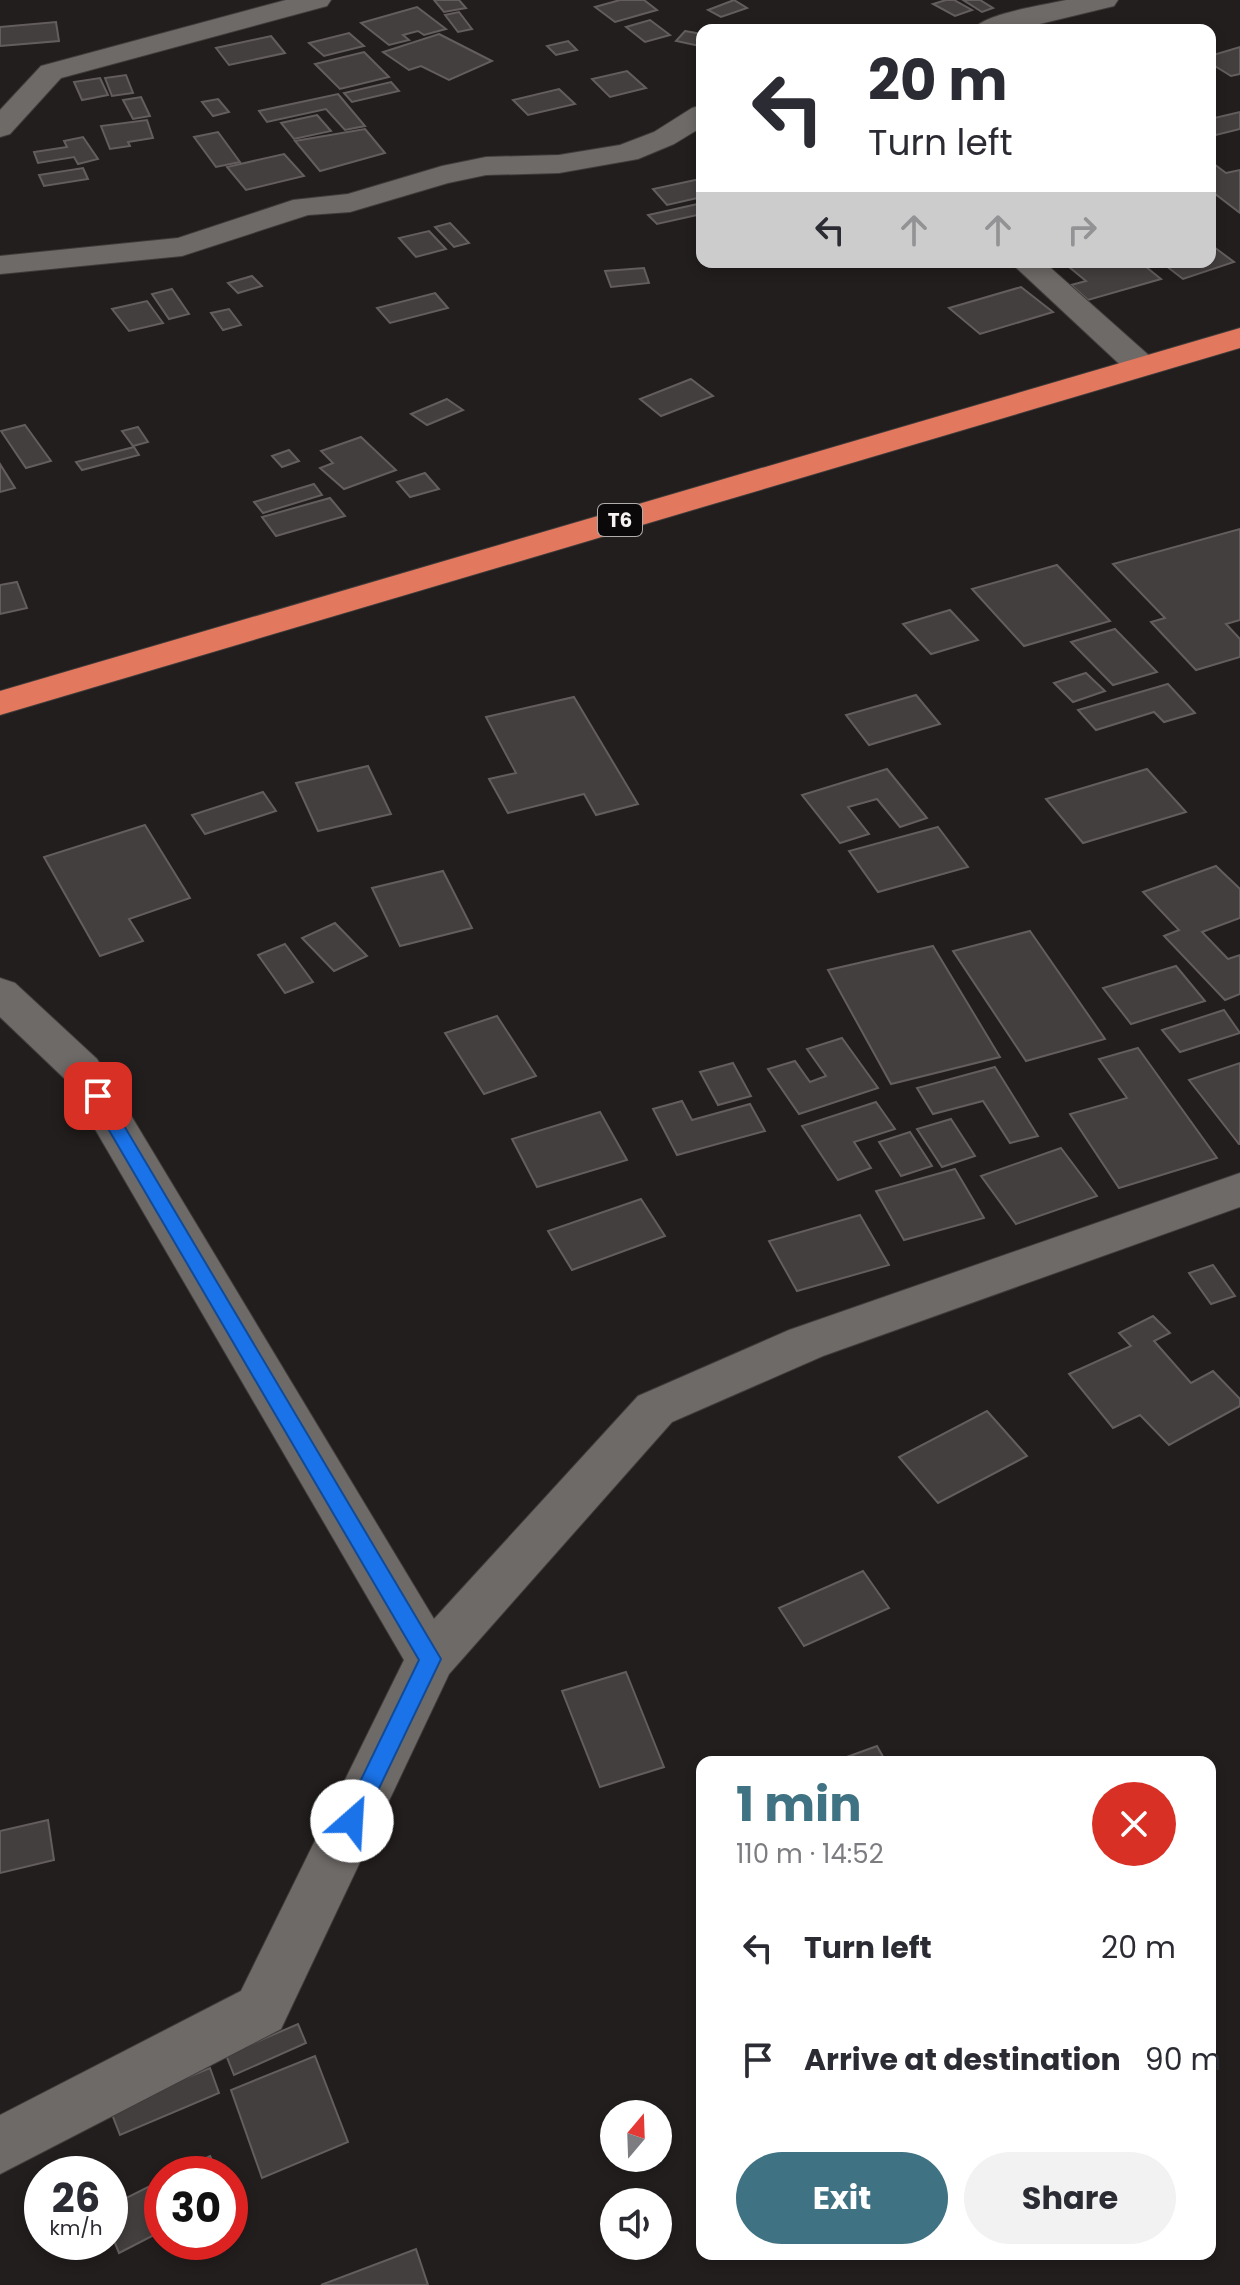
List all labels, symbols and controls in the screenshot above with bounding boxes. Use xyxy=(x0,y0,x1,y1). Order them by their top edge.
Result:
text: 20 m xyxy=(868,41,1008,120)
icon: left xyxy=(736,56,840,160)
text: Turn left xyxy=(868,117,1013,168)
icon: left xyxy=(808,208,852,252)
icon: ahead xyxy=(892,208,936,252)
icon: ahead xyxy=(976,208,1020,252)
icon: right xyxy=(1060,208,1104,252)
road number: T6 xyxy=(598,504,642,536)
pin xyxy=(64,1062,132,1130)
icon: arrive xyxy=(76,1074,120,1118)
text: 1 min xyxy=(736,1771,862,1838)
position arrow xyxy=(310,1779,394,1863)
button: close xyxy=(1092,1782,1176,1866)
text: 110 m · 14:52 xyxy=(736,1836,884,1872)
icon: left xyxy=(736,1926,780,1970)
text: Turn left xyxy=(804,1926,932,1969)
text: 20 m xyxy=(1101,1926,1176,1969)
icon: arrive xyxy=(736,2038,780,2082)
text: Arrive at destination xyxy=(804,2038,1121,2081)
text: 90 m xyxy=(1145,2038,1221,2081)
north arrow xyxy=(600,2100,672,2172)
map controls xyxy=(600,2100,672,2260)
button: Exit xyxy=(736,2152,948,2244)
button: Share xyxy=(964,2152,1176,2244)
speed limit sign: 30 xyxy=(144,2156,248,2260)
text: 26 xyxy=(52,2170,100,2226)
button: sound xyxy=(600,2188,672,2260)
text: km/h xyxy=(49,2214,103,2242)

